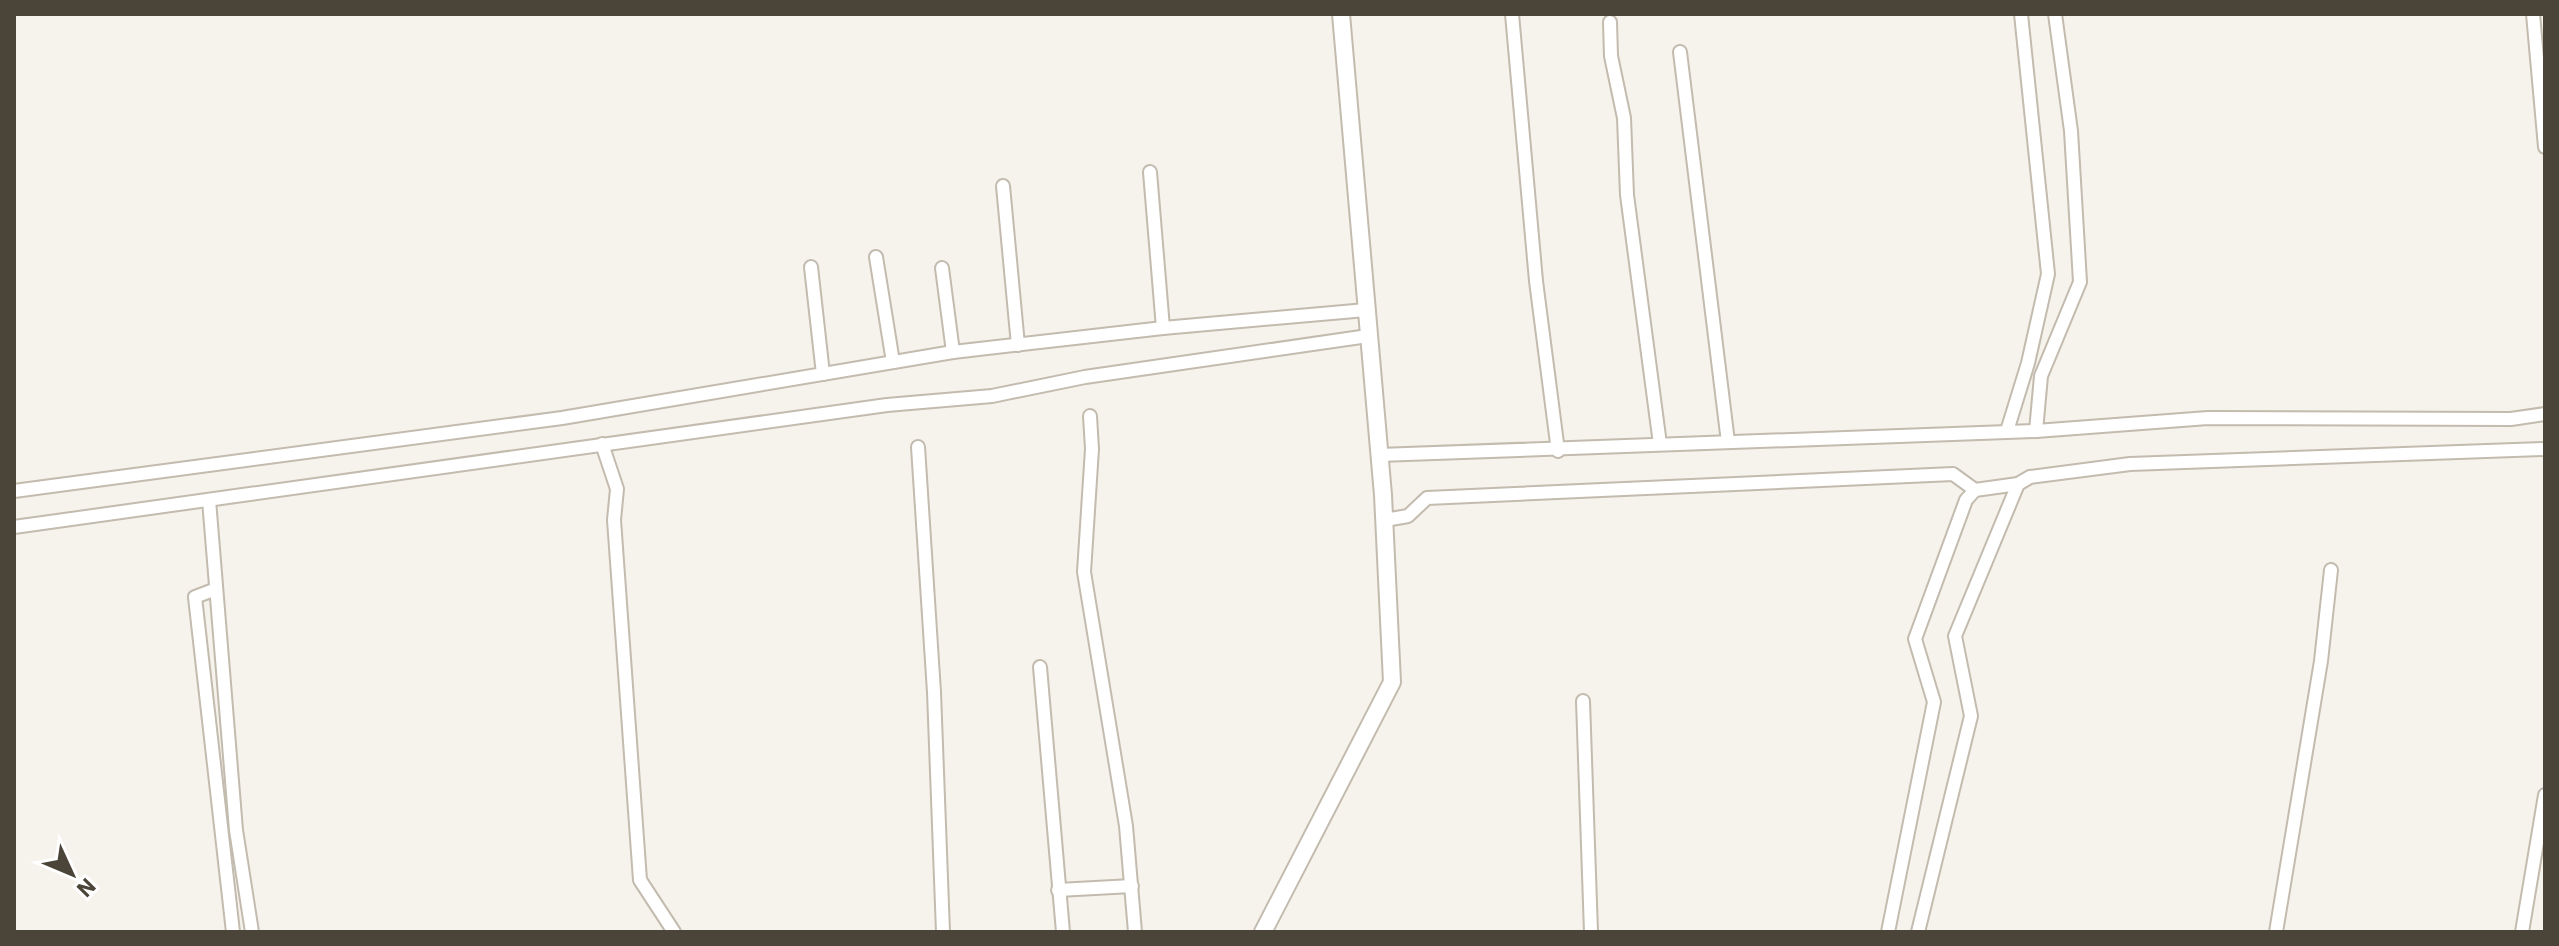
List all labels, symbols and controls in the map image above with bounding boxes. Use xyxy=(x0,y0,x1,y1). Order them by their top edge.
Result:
north arrow xyxy=(32,834,112,914)
text: N xyxy=(71,872,103,904)

